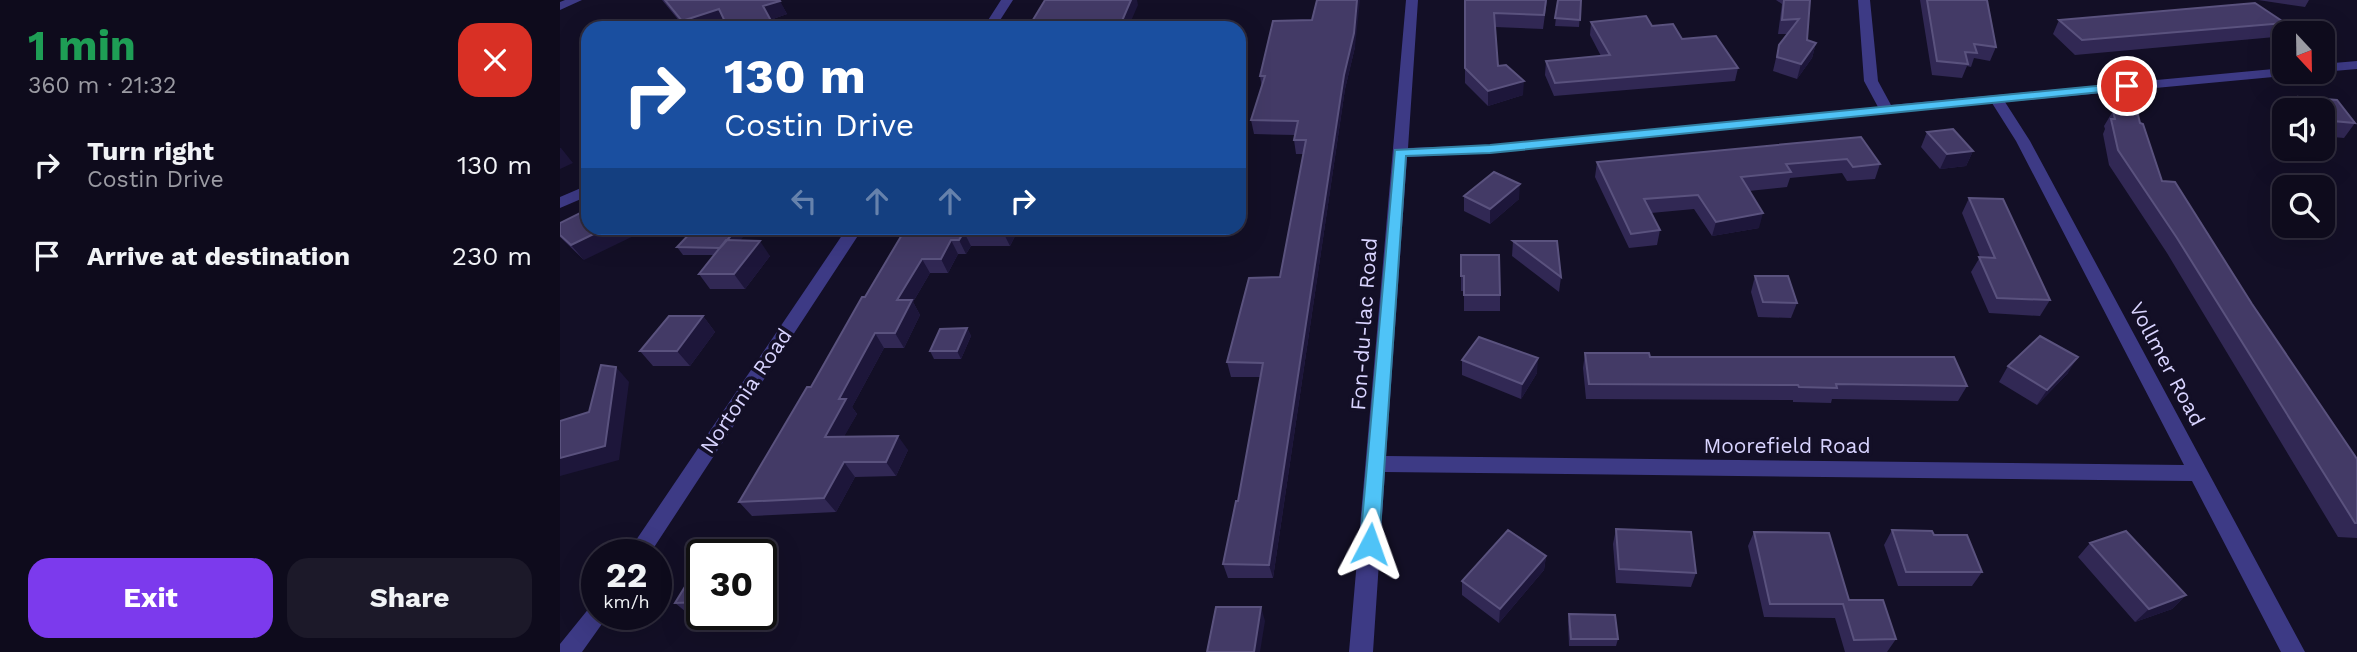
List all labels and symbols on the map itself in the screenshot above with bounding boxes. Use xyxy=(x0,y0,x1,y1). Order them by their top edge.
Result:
north arrow xyxy=(2272,21,2334,84)
pin xyxy=(2097,56,2157,116)
street label: Fon-du-lac Road xyxy=(1345,237,1382,411)
street label: Vollmer Road xyxy=(2124,298,2211,430)
street label: Nortonia Road xyxy=(695,323,797,458)
street label: Moorefield Road xyxy=(1703,433,1871,458)
position arrow xyxy=(1333,507,1407,581)
speed limit sign: 30 xyxy=(686,539,777,630)

